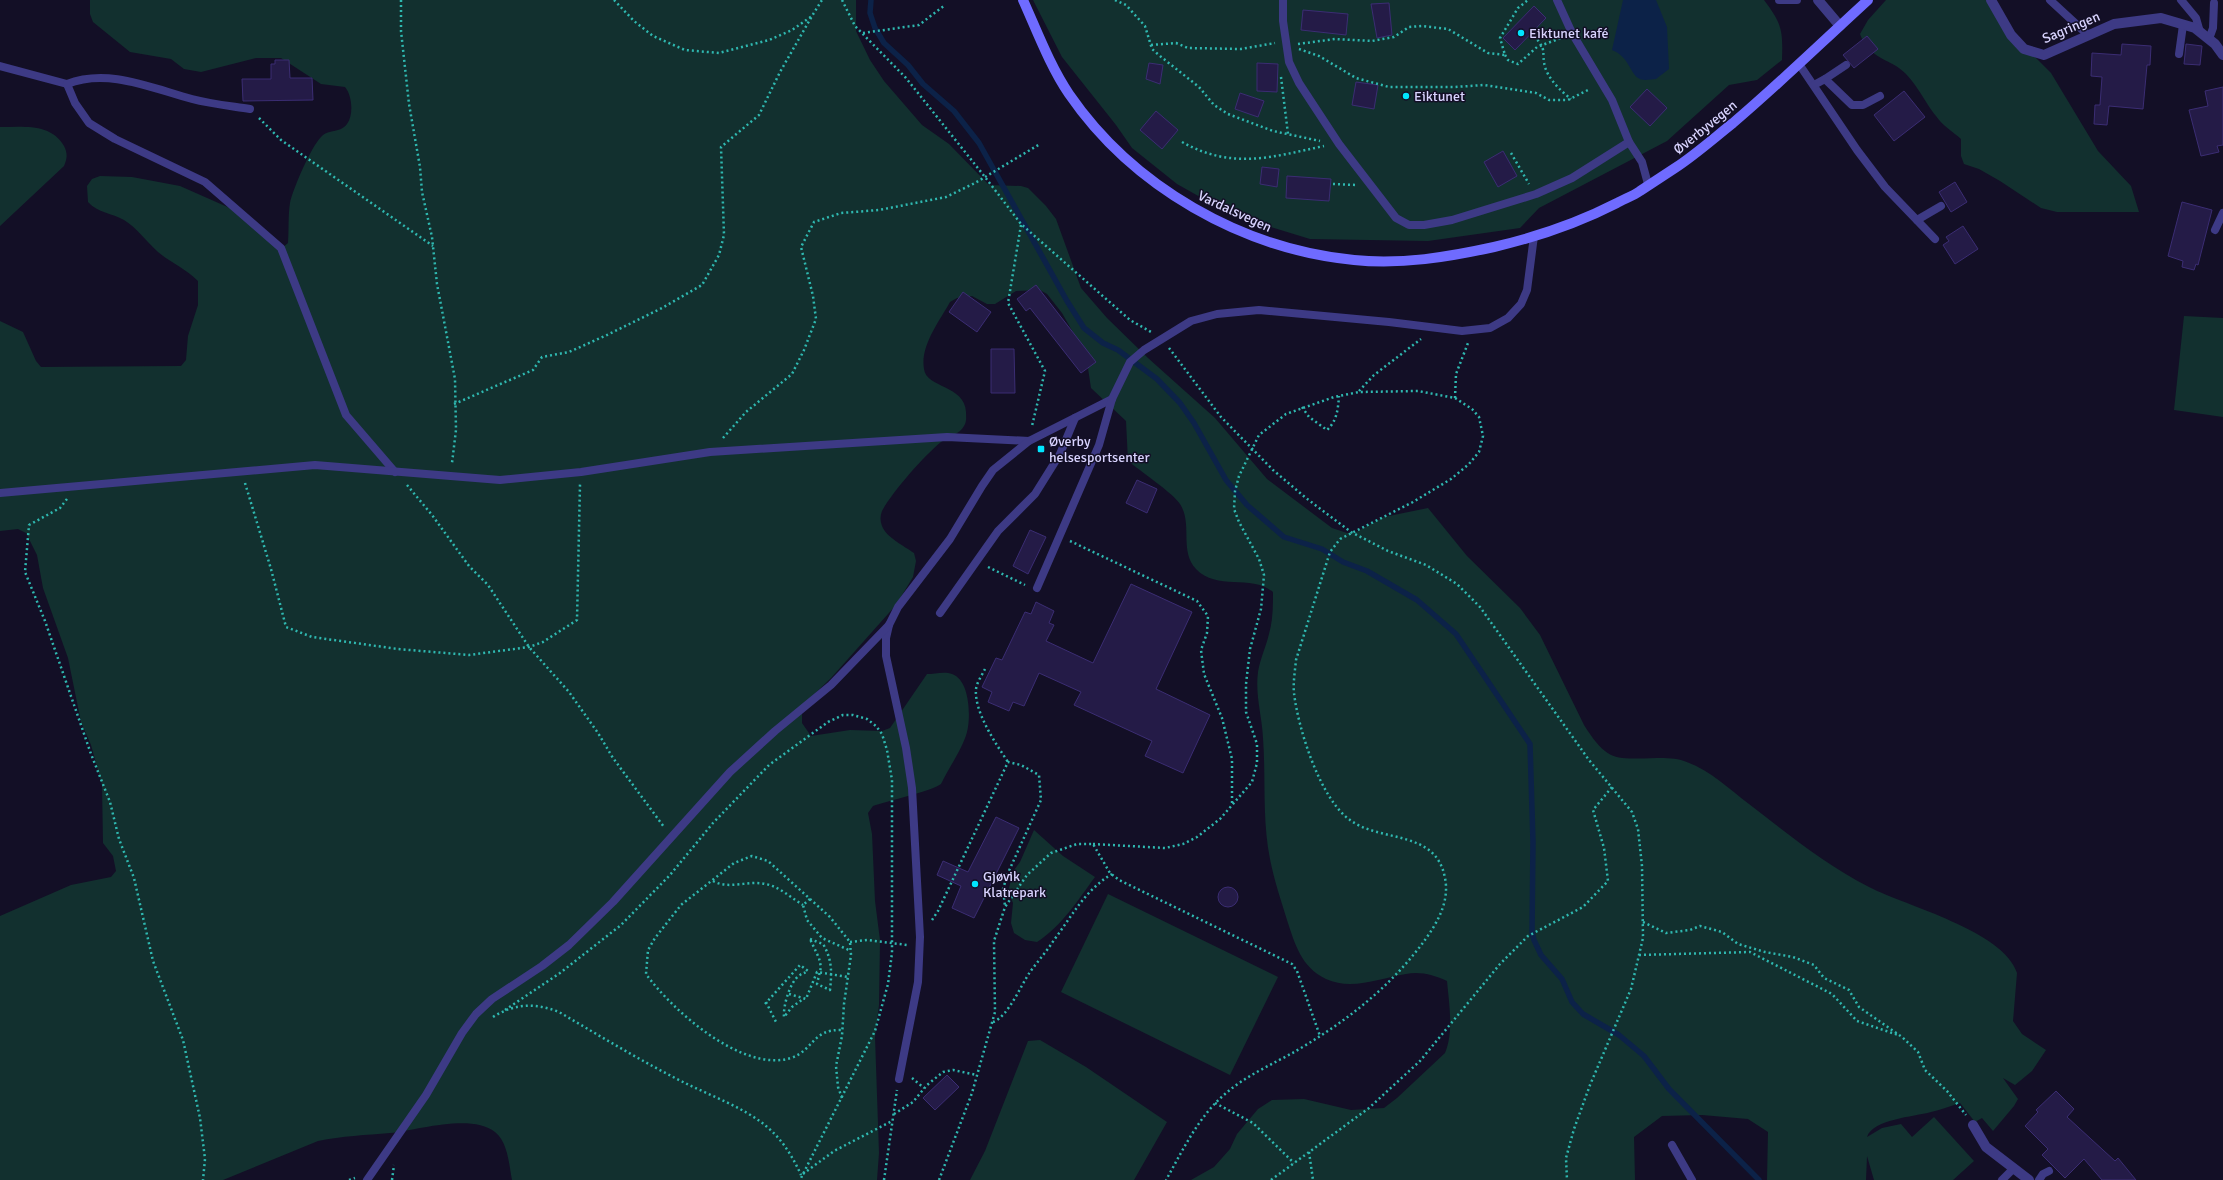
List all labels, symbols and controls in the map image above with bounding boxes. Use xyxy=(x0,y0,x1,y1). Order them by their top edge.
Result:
street label: Sagringen xyxy=(2040,8,2103,47)
place label: Eiktunet kafé xyxy=(1529,25,1609,42)
marker: Eiktunet kafé xyxy=(1516,28,1526,38)
place label: Eiktunet xyxy=(1414,88,1465,105)
marker: Eiktunet xyxy=(1401,91,1411,101)
street label: Øverbyvegen xyxy=(1670,97,1740,158)
street label: Vardalsvegen xyxy=(1195,187,1274,236)
place label: Øverby helsesportsenter xyxy=(1049,433,1151,466)
marker: Øverby helsesportsenter xyxy=(1036,444,1046,454)
place label: Gjøvik Klatrepark xyxy=(983,868,1046,901)
marker: Gjøvik Klatrepark xyxy=(970,879,980,889)

